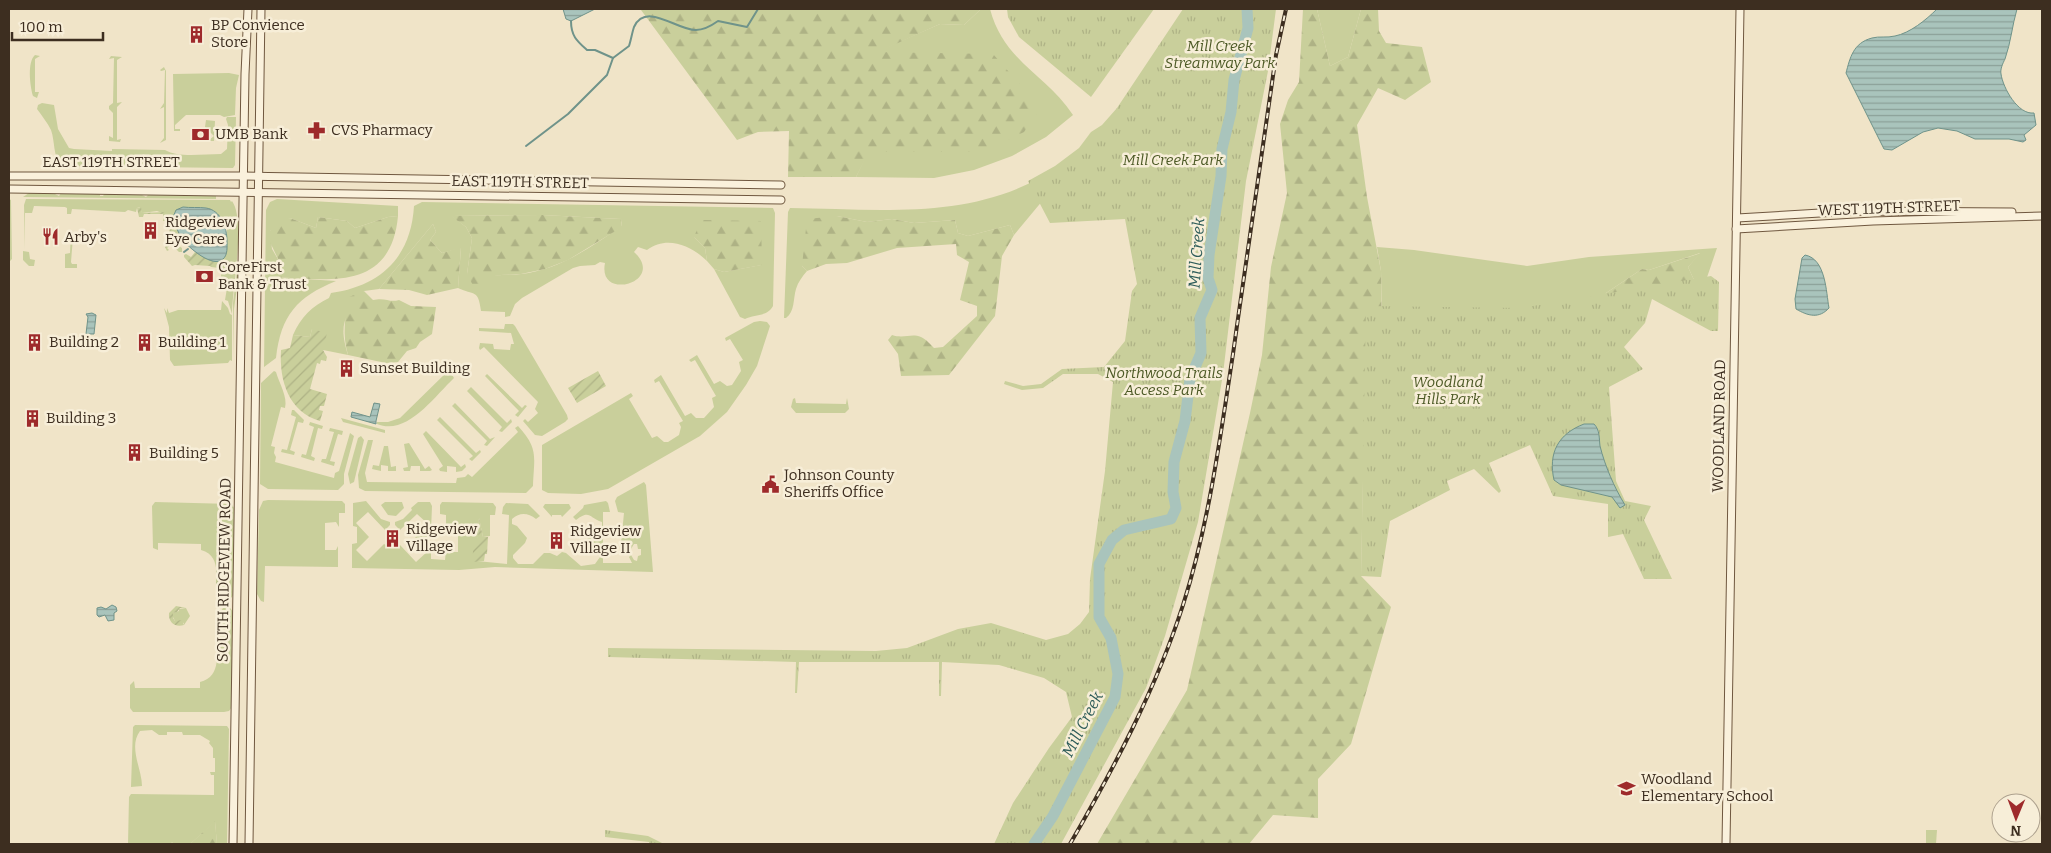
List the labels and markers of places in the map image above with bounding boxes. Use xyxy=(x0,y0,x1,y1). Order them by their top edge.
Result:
place label: BP Convience Store xyxy=(211,16,305,51)
building icon: BP Convience Store xyxy=(187,24,207,44)
pharmacy icon: CVS Pharmacy xyxy=(307,120,327,140)
place label: CVS Pharmacy xyxy=(331,121,433,139)
bank icon: UMB Bank xyxy=(191,124,211,144)
place label: UMB Bank xyxy=(215,125,288,143)
place label: Ridgeview Eye Care xyxy=(165,213,237,248)
building icon: Ridgeview Eye Care xyxy=(141,221,161,241)
restaurant icon: Arby's xyxy=(40,227,60,247)
place label: Arby's xyxy=(64,228,107,246)
place label: CoreFirst Bank & Trust xyxy=(218,258,307,293)
bank icon: CoreFirst Bank & Trust xyxy=(194,266,214,286)
building icon: Building 2 xyxy=(25,332,45,352)
building icon: Building 1 xyxy=(134,332,154,352)
place label: Building 2 xyxy=(49,333,119,351)
place label: Building 1 xyxy=(158,333,226,351)
building icon: Sunset Building xyxy=(336,358,356,378)
place label: Sunset Building xyxy=(360,359,470,377)
building icon: Building 3 xyxy=(22,408,42,428)
place label: Building 3 xyxy=(46,409,116,427)
building icon: Building 5 xyxy=(125,443,145,463)
place label: Building 5 xyxy=(149,444,219,462)
place label: Johnson County Sheriffs Office xyxy=(783,466,894,501)
public building icon: Johnson County Sheriffs Office xyxy=(760,474,780,494)
place label: Ridgeview Village xyxy=(406,520,478,555)
place label: Ridgeview Village II xyxy=(570,522,642,557)
building icon: Ridgeview Village xyxy=(382,528,402,548)
building icon: Ridgeview Village II xyxy=(546,530,566,550)
place label: Woodland Elementary School xyxy=(1641,770,1773,805)
school or university icon: Woodland Elementary School xyxy=(1617,778,1637,798)

